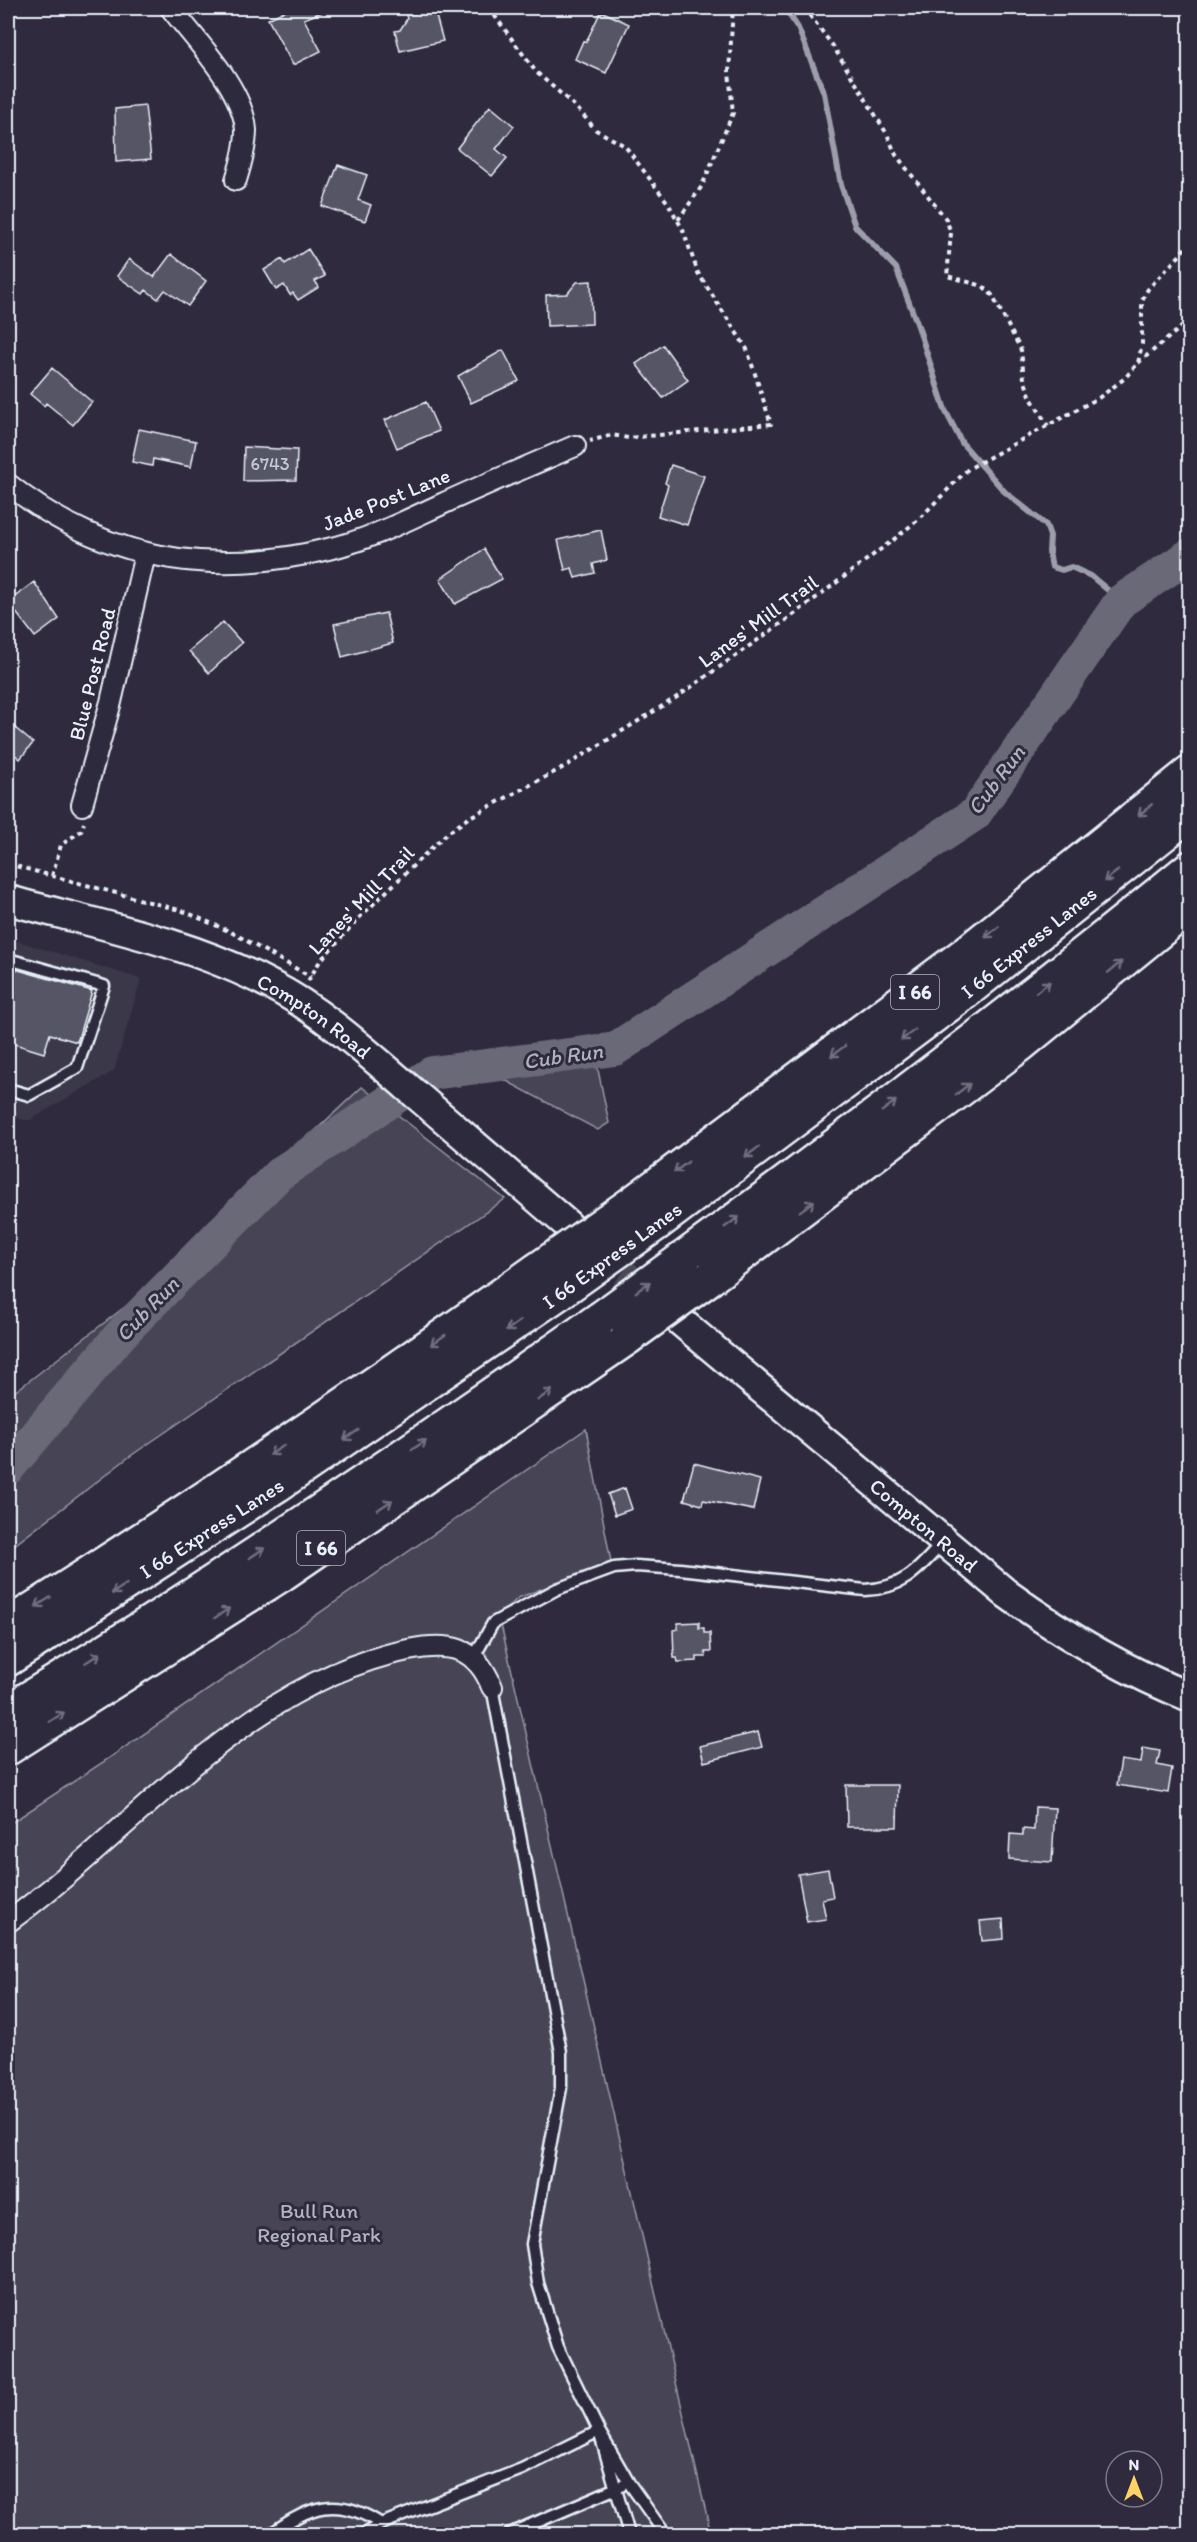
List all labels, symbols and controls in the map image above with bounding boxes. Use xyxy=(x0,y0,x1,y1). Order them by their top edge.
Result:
house number: 6743 xyxy=(250,453,290,475)
street label: Jade Post Lane xyxy=(319,462,453,536)
street label: Lanes' Mill Trail xyxy=(693,569,823,673)
street label: Blue Post Road xyxy=(63,605,121,743)
water label: Cub Run xyxy=(961,740,1031,820)
one-way arrow xyxy=(1137,803,1153,816)
street label: Lanes' Mill Trail xyxy=(303,840,419,960)
one-way arrow xyxy=(1103,869,1119,882)
street label: I 66 Express Lanes xyxy=(956,880,1101,1003)
one-way arrow xyxy=(984,925,1000,938)
one-way arrow xyxy=(1107,960,1123,973)
street label: Compton Road xyxy=(253,968,376,1063)
road number: I 66 xyxy=(891,975,939,1009)
one-way arrow xyxy=(1035,980,1051,993)
one-way arrow xyxy=(900,1028,916,1041)
water label: Cub Run xyxy=(522,1037,605,1075)
one-way arrow xyxy=(830,1044,846,1057)
one-way arrow xyxy=(955,1082,971,1095)
one-way arrow xyxy=(881,1100,897,1113)
one-way arrow xyxy=(745,1146,761,1158)
one-way arrow xyxy=(674,1161,690,1174)
street label: I 66 Express Lanes xyxy=(537,1196,687,1314)
one-way arrow xyxy=(799,1200,815,1212)
one-way arrow xyxy=(724,1216,740,1228)
water label: Cub Run xyxy=(110,1271,185,1347)
one-way arrow xyxy=(635,1281,651,1293)
one-way arrow xyxy=(505,1319,521,1332)
one-way arrow xyxy=(431,1334,447,1346)
one-way arrow xyxy=(537,1389,553,1401)
one-way arrow xyxy=(344,1429,360,1441)
one-way arrow xyxy=(411,1439,427,1451)
one-way arrow xyxy=(269,1444,286,1456)
street label: I 66 Express Lanes xyxy=(135,1472,288,1583)
street label: Compton Road xyxy=(865,1473,983,1577)
one-way arrow xyxy=(376,1499,392,1511)
road number: I 66 xyxy=(297,1531,345,1565)
one-way arrow xyxy=(248,1547,265,1559)
one-way arrow xyxy=(111,1583,127,1595)
one-way arrow xyxy=(35,1597,52,1609)
one-way arrow xyxy=(213,1606,230,1618)
one-way arrow xyxy=(84,1652,101,1664)
one-way arrow xyxy=(48,1711,65,1723)
park label: Bull Run Regional Park xyxy=(257,2198,381,2247)
north arrow xyxy=(1104,2449,1164,2509)
text: N xyxy=(1129,2455,1139,2474)

